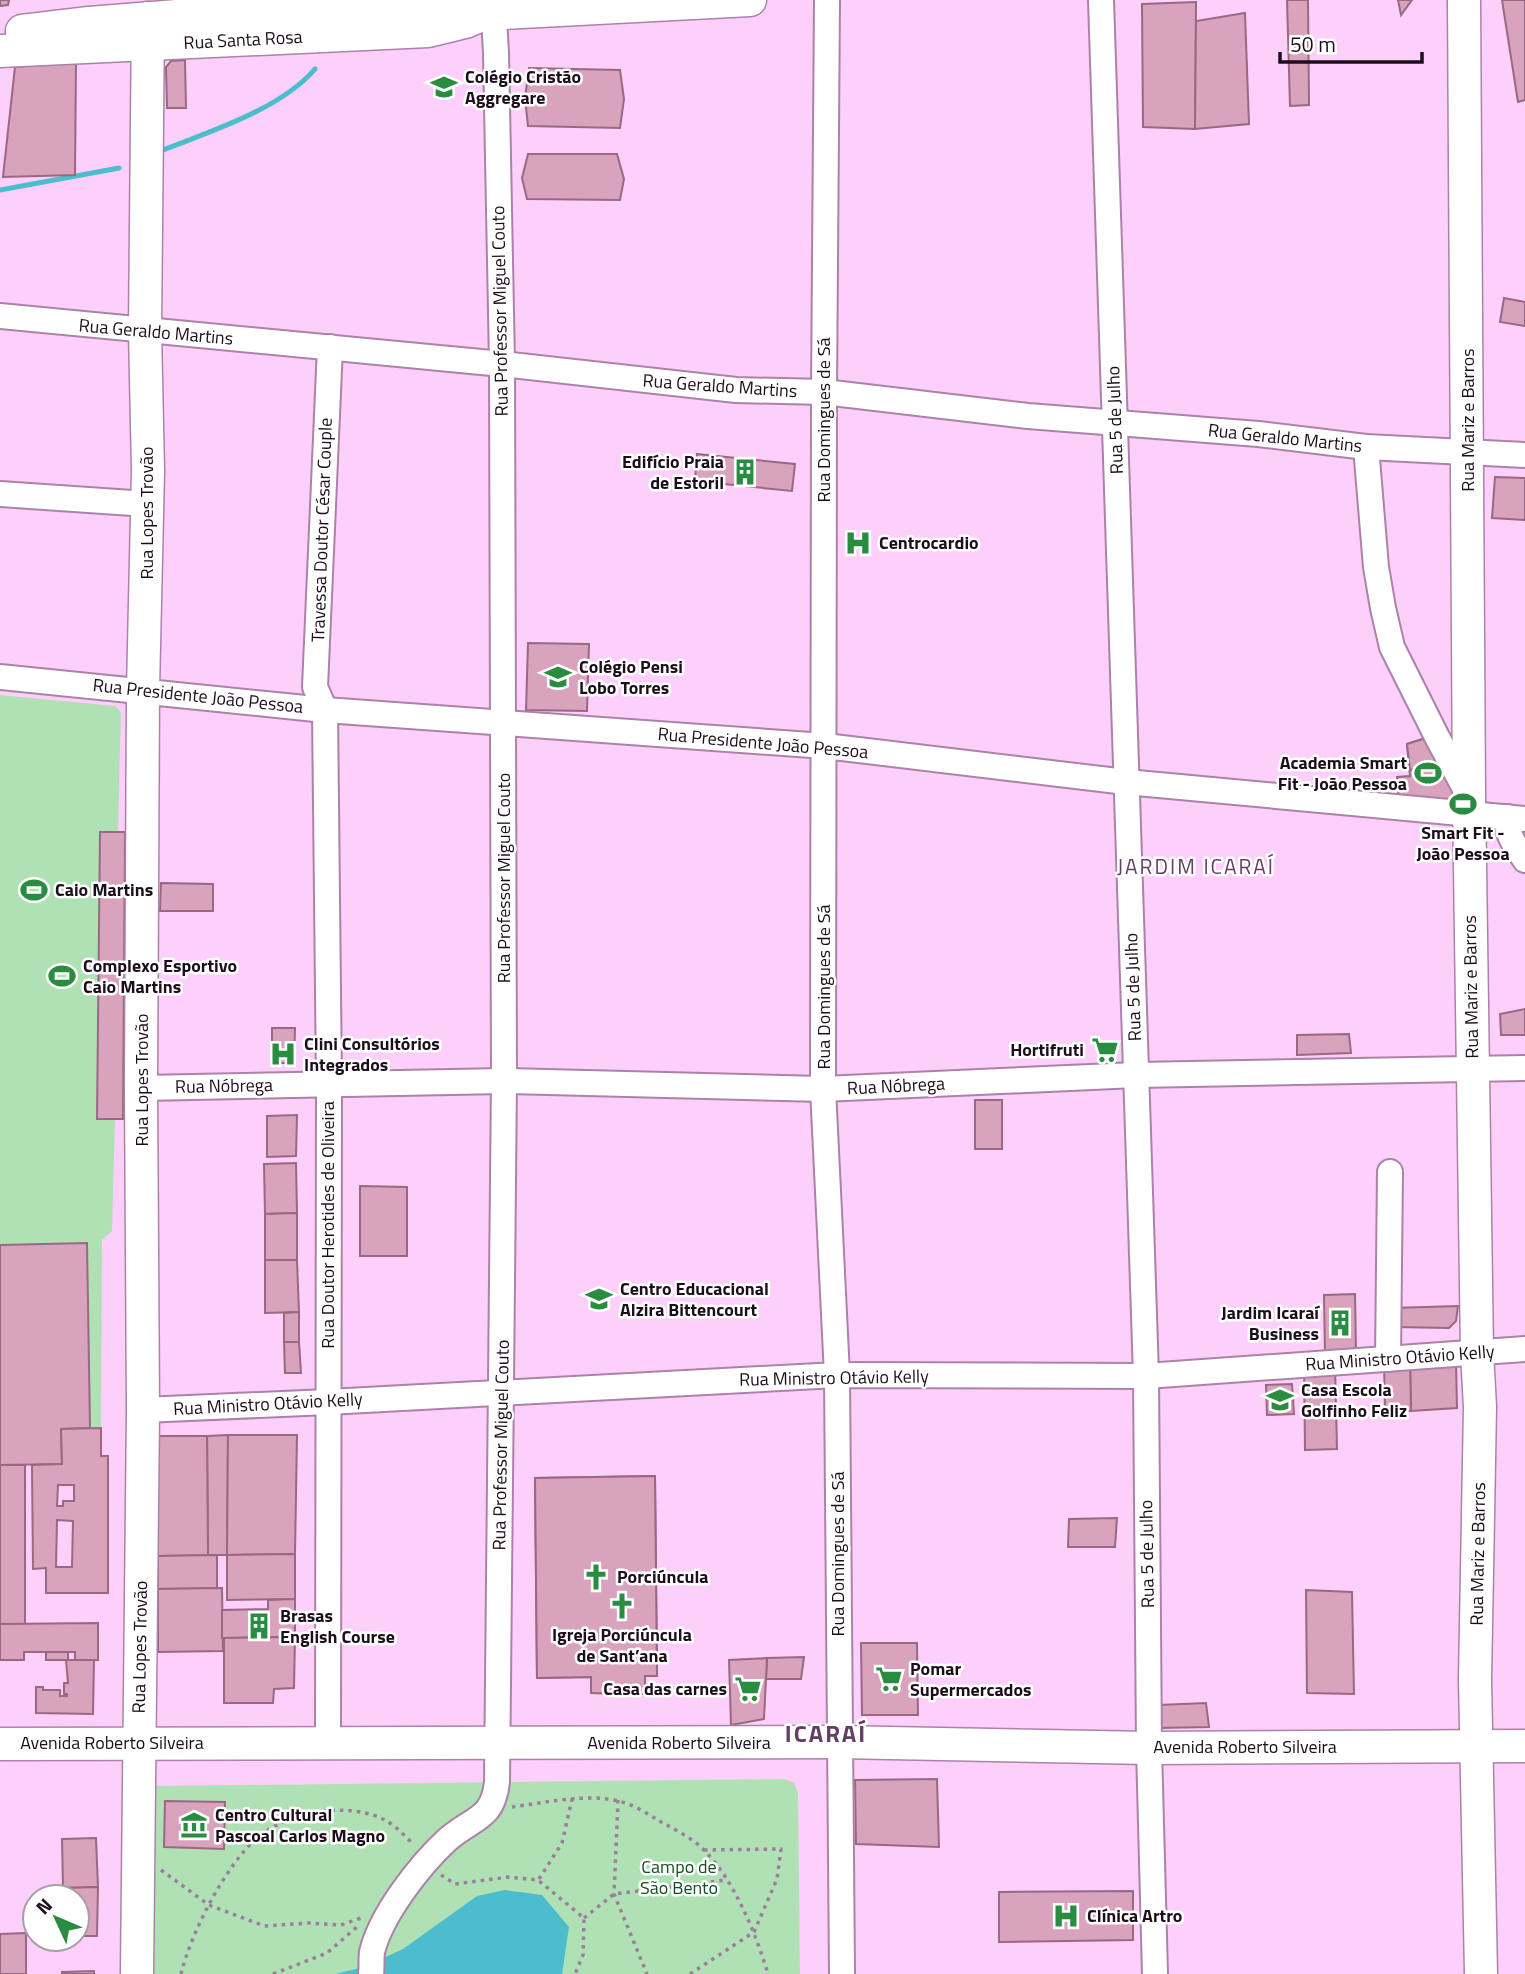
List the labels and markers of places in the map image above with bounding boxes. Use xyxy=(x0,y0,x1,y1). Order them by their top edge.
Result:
place label: Colégio Cristão Aggregare xyxy=(465,63,581,111)
school or university icon: Colégio Cristão Aggregare xyxy=(429,72,459,102)
place label: Edifício Praia de Estoril xyxy=(622,448,724,496)
building icon: Edifício Praia de Estoril xyxy=(730,457,760,487)
hospital icon: Centrocardio xyxy=(843,528,873,558)
place label: Centrocardio xyxy=(879,529,979,556)
place label: Colégio Pensi Lobo Torres xyxy=(579,653,683,701)
school or university icon: Colégio Pensi Lobo Torres xyxy=(543,662,573,692)
place label: Academia Smart Fit - João Pessoa xyxy=(1278,749,1407,797)
sports icon: Academia Smart Fit - João Pessoa xyxy=(1413,758,1443,788)
sports icon: Smart Fit - João Pessoa xyxy=(1448,789,1478,819)
place label: Smart Fit - João Pessoa xyxy=(1416,819,1510,867)
sports icon: Caio Martins xyxy=(19,875,49,905)
place label: Caio Martins xyxy=(55,876,153,903)
place label: Complexo Esportivo Caio Martins xyxy=(83,952,237,1000)
sports icon: Complexo Esportivo Caio Martins xyxy=(47,961,77,991)
place label: Clini Consultórios Integrados xyxy=(304,1030,440,1078)
supermarket icon: Hortifruti xyxy=(1090,1035,1120,1065)
place label: Hortifruti xyxy=(1010,1036,1084,1063)
hospital icon: Clini Consultórios Integrados xyxy=(268,1039,298,1069)
place label: Centro Educacional Alzira Bittencourt xyxy=(620,1275,769,1323)
school or university icon: Centro Educacional Alzira Bittencourt xyxy=(584,1284,614,1314)
place label: Jardim Icaraí Business xyxy=(1221,1299,1320,1347)
building icon: Jardim Icaraí Business xyxy=(1325,1308,1355,1338)
place label: Casa Escola Golfinho Feliz xyxy=(1301,1376,1407,1424)
school or university icon: Casa Escola Golfinho Feliz xyxy=(1265,1385,1295,1415)
church icon: Porciúncula xyxy=(581,1562,611,1592)
place label: Porciúncula xyxy=(617,1563,709,1590)
church icon: Igreja Porciúncula de Sant’ana xyxy=(607,1591,637,1621)
place label: Brasas English Course xyxy=(280,1602,395,1650)
building icon: Brasas English Course xyxy=(244,1611,274,1641)
place label: Igreja Porciúncula de Sant’ana xyxy=(552,1621,692,1669)
place label: Pomar Supermercados xyxy=(910,1655,1032,1703)
supermarket icon: Pomar Supermercados xyxy=(874,1664,904,1694)
supermarket icon: Casa das carnes xyxy=(733,1674,763,1704)
place label: Casa das carnes xyxy=(603,1675,727,1702)
place label: Centro Cultural Pascoal Carlos Magno xyxy=(215,1801,385,1849)
museum icon: Centro Cultural Pascoal Carlos Magno xyxy=(179,1810,209,1840)
hospital icon: Clínica Artro xyxy=(1051,1901,1081,1931)
place label: Clínica Artro xyxy=(1087,1902,1182,1929)

